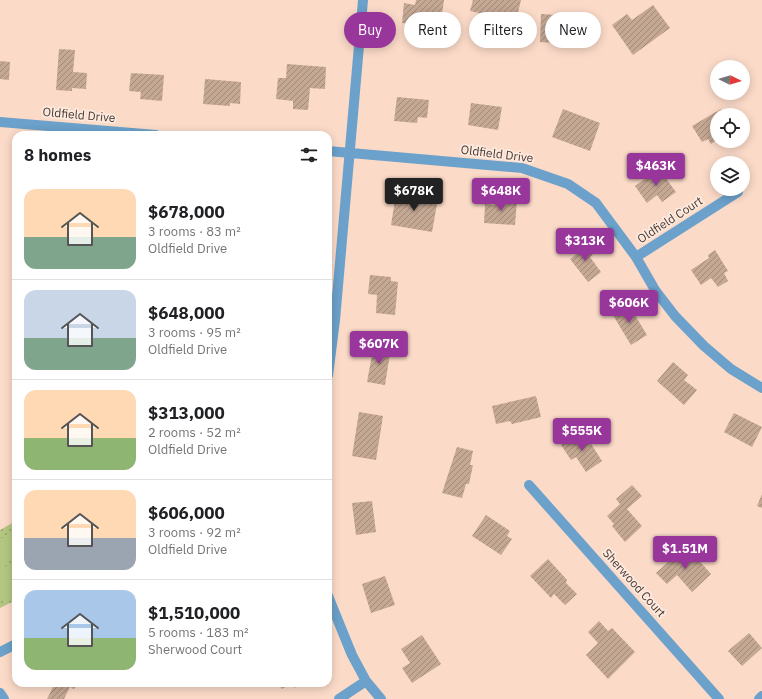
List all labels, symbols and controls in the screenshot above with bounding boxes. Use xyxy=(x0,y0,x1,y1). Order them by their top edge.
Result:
chip: Buy xyxy=(344,12,396,48)
chip: Rent xyxy=(404,12,461,48)
chip: Filters xyxy=(469,12,537,48)
chip: New xyxy=(545,12,601,48)
north arrow xyxy=(710,60,750,100)
map controls xyxy=(710,60,750,196)
street label: Oldfield Drive xyxy=(42,104,116,125)
button: locate xyxy=(710,108,750,148)
street label: Oldfield Drive xyxy=(460,142,535,165)
text: 8 homes xyxy=(24,144,91,166)
icon: filters xyxy=(298,144,320,166)
pin: $463K xyxy=(628,153,684,187)
button: layers xyxy=(710,156,750,196)
text: $463K xyxy=(636,157,676,174)
pin: $678K xyxy=(386,178,442,212)
pin: $648K xyxy=(473,178,529,212)
text: $678K xyxy=(394,182,434,199)
text: $648K xyxy=(481,182,521,199)
street label: Oldfield Court xyxy=(634,193,705,246)
text: $678,000 xyxy=(148,201,225,223)
icon: home xyxy=(56,205,104,253)
text: 3 rooms · 83 m² xyxy=(148,223,241,240)
pin: $313K xyxy=(557,228,613,262)
text: $313K xyxy=(565,232,605,249)
text: Oldfield Drive xyxy=(148,240,227,257)
pin: $606K xyxy=(601,290,657,324)
text: $606K xyxy=(609,294,649,311)
text: $648,000 xyxy=(148,302,225,324)
icon: home xyxy=(56,306,104,354)
text: 3 rooms · 95 m² xyxy=(148,324,241,341)
pin: $607K xyxy=(351,331,407,365)
text: $607K xyxy=(359,335,399,352)
text: Oldfield Drive xyxy=(148,341,227,358)
text: $313,000 xyxy=(148,402,225,424)
icon: home xyxy=(56,406,104,454)
pin: $555K xyxy=(554,418,610,452)
text: $555K xyxy=(562,422,602,439)
text: 2 rooms · 52 m² xyxy=(148,424,241,441)
text: Oldfield Drive xyxy=(148,441,227,458)
text: $606,000 xyxy=(148,502,225,524)
icon: home xyxy=(56,506,104,554)
text: 3 rooms · 92 m² xyxy=(148,524,241,541)
pin: $1.51M xyxy=(652,536,718,570)
text: $1.51M xyxy=(662,540,708,557)
text: Oldfield Drive xyxy=(148,541,227,558)
street label: Sherwood Court xyxy=(600,545,669,620)
text: $1,510,000 xyxy=(148,602,240,624)
icon: home xyxy=(56,606,104,654)
text: 5 rooms · 183 m² xyxy=(148,624,249,641)
text: Sherwood Court xyxy=(148,641,242,658)

